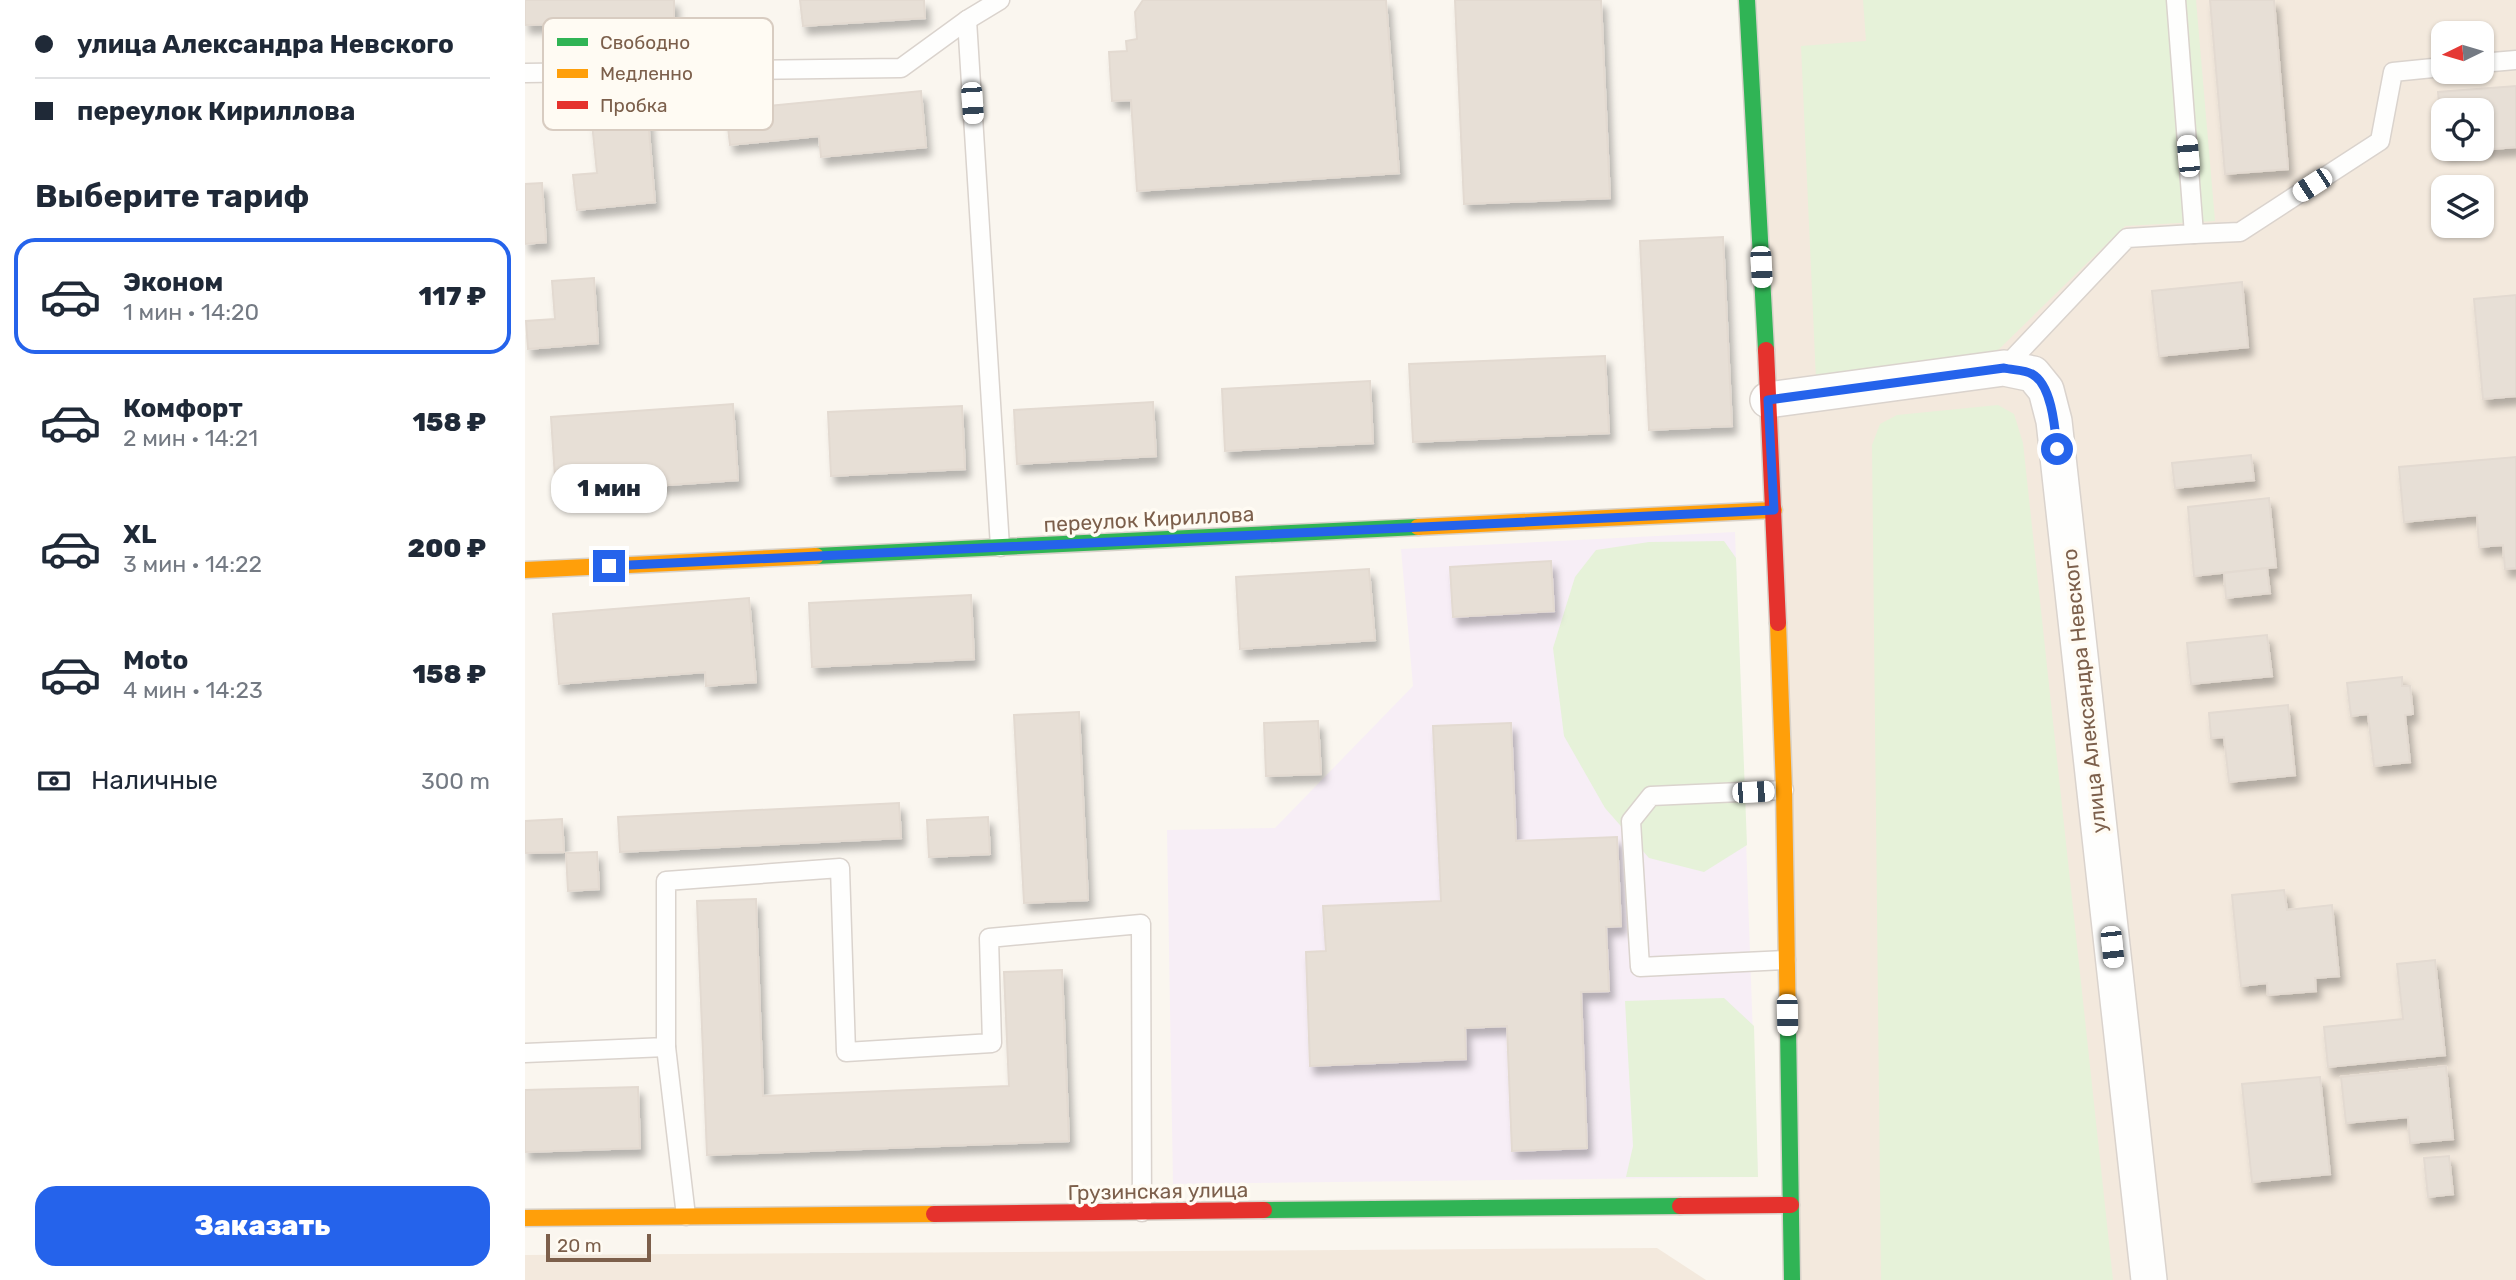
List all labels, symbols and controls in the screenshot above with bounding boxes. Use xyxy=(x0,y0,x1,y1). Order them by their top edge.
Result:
legend xyxy=(543,18,773,130)
north arrow xyxy=(2431,21,2494,84)
map controls xyxy=(2431,21,2494,238)
text: улица Александра Невского xyxy=(77,29,454,60)
text: Свободно xyxy=(600,31,690,54)
text: Медленно xyxy=(600,62,693,85)
car xyxy=(961,81,984,125)
text: Пробка xyxy=(600,94,668,117)
text: переулок Кириллова xyxy=(77,96,355,127)
button: locate xyxy=(2431,98,2494,161)
car xyxy=(2176,134,2201,178)
car xyxy=(2289,165,2336,205)
button: layers xyxy=(2431,175,2494,238)
text: Выберите тариф xyxy=(35,177,309,215)
car xyxy=(1750,245,1773,289)
icon: car xyxy=(39,265,102,328)
text: Эконом xyxy=(123,267,223,298)
text: 117 ₽ xyxy=(419,281,486,312)
text: 1 мин · 14:20 xyxy=(123,298,259,326)
icon: car xyxy=(39,391,102,454)
text: Комфорт xyxy=(123,393,243,424)
text: 158 ₽ xyxy=(412,407,486,438)
text: 2 мин · 14:21 xyxy=(123,424,258,452)
route start xyxy=(2041,433,2073,465)
callout: 1 мин xyxy=(551,464,667,514)
text: 1 мин xyxy=(577,474,641,502)
street label: переулок Кириллова xyxy=(1043,501,1255,537)
icon: car xyxy=(39,517,102,580)
text: XL xyxy=(123,519,156,550)
text: 200 ₽ xyxy=(408,533,486,564)
street label: улица Александра Невского xyxy=(2057,548,2111,834)
text: 3 мин · 14:22 xyxy=(123,550,262,578)
route end xyxy=(593,550,625,582)
icon: car xyxy=(39,643,102,706)
text: Moto xyxy=(123,645,188,676)
text: 158 ₽ xyxy=(412,659,486,690)
text: 4 мин · 14:23 xyxy=(123,676,263,704)
icon: cash xyxy=(35,762,73,800)
text: Наличные xyxy=(91,765,218,796)
text: 300 m xyxy=(421,767,490,795)
car xyxy=(1732,780,1775,804)
car xyxy=(2100,925,2125,969)
car xyxy=(1777,994,1798,1036)
street label: Грузинская улица xyxy=(1068,1177,1248,1205)
button: Заказать xyxy=(35,1186,490,1266)
scale bar xyxy=(546,1231,651,1263)
text: 20 m xyxy=(557,1234,602,1257)

